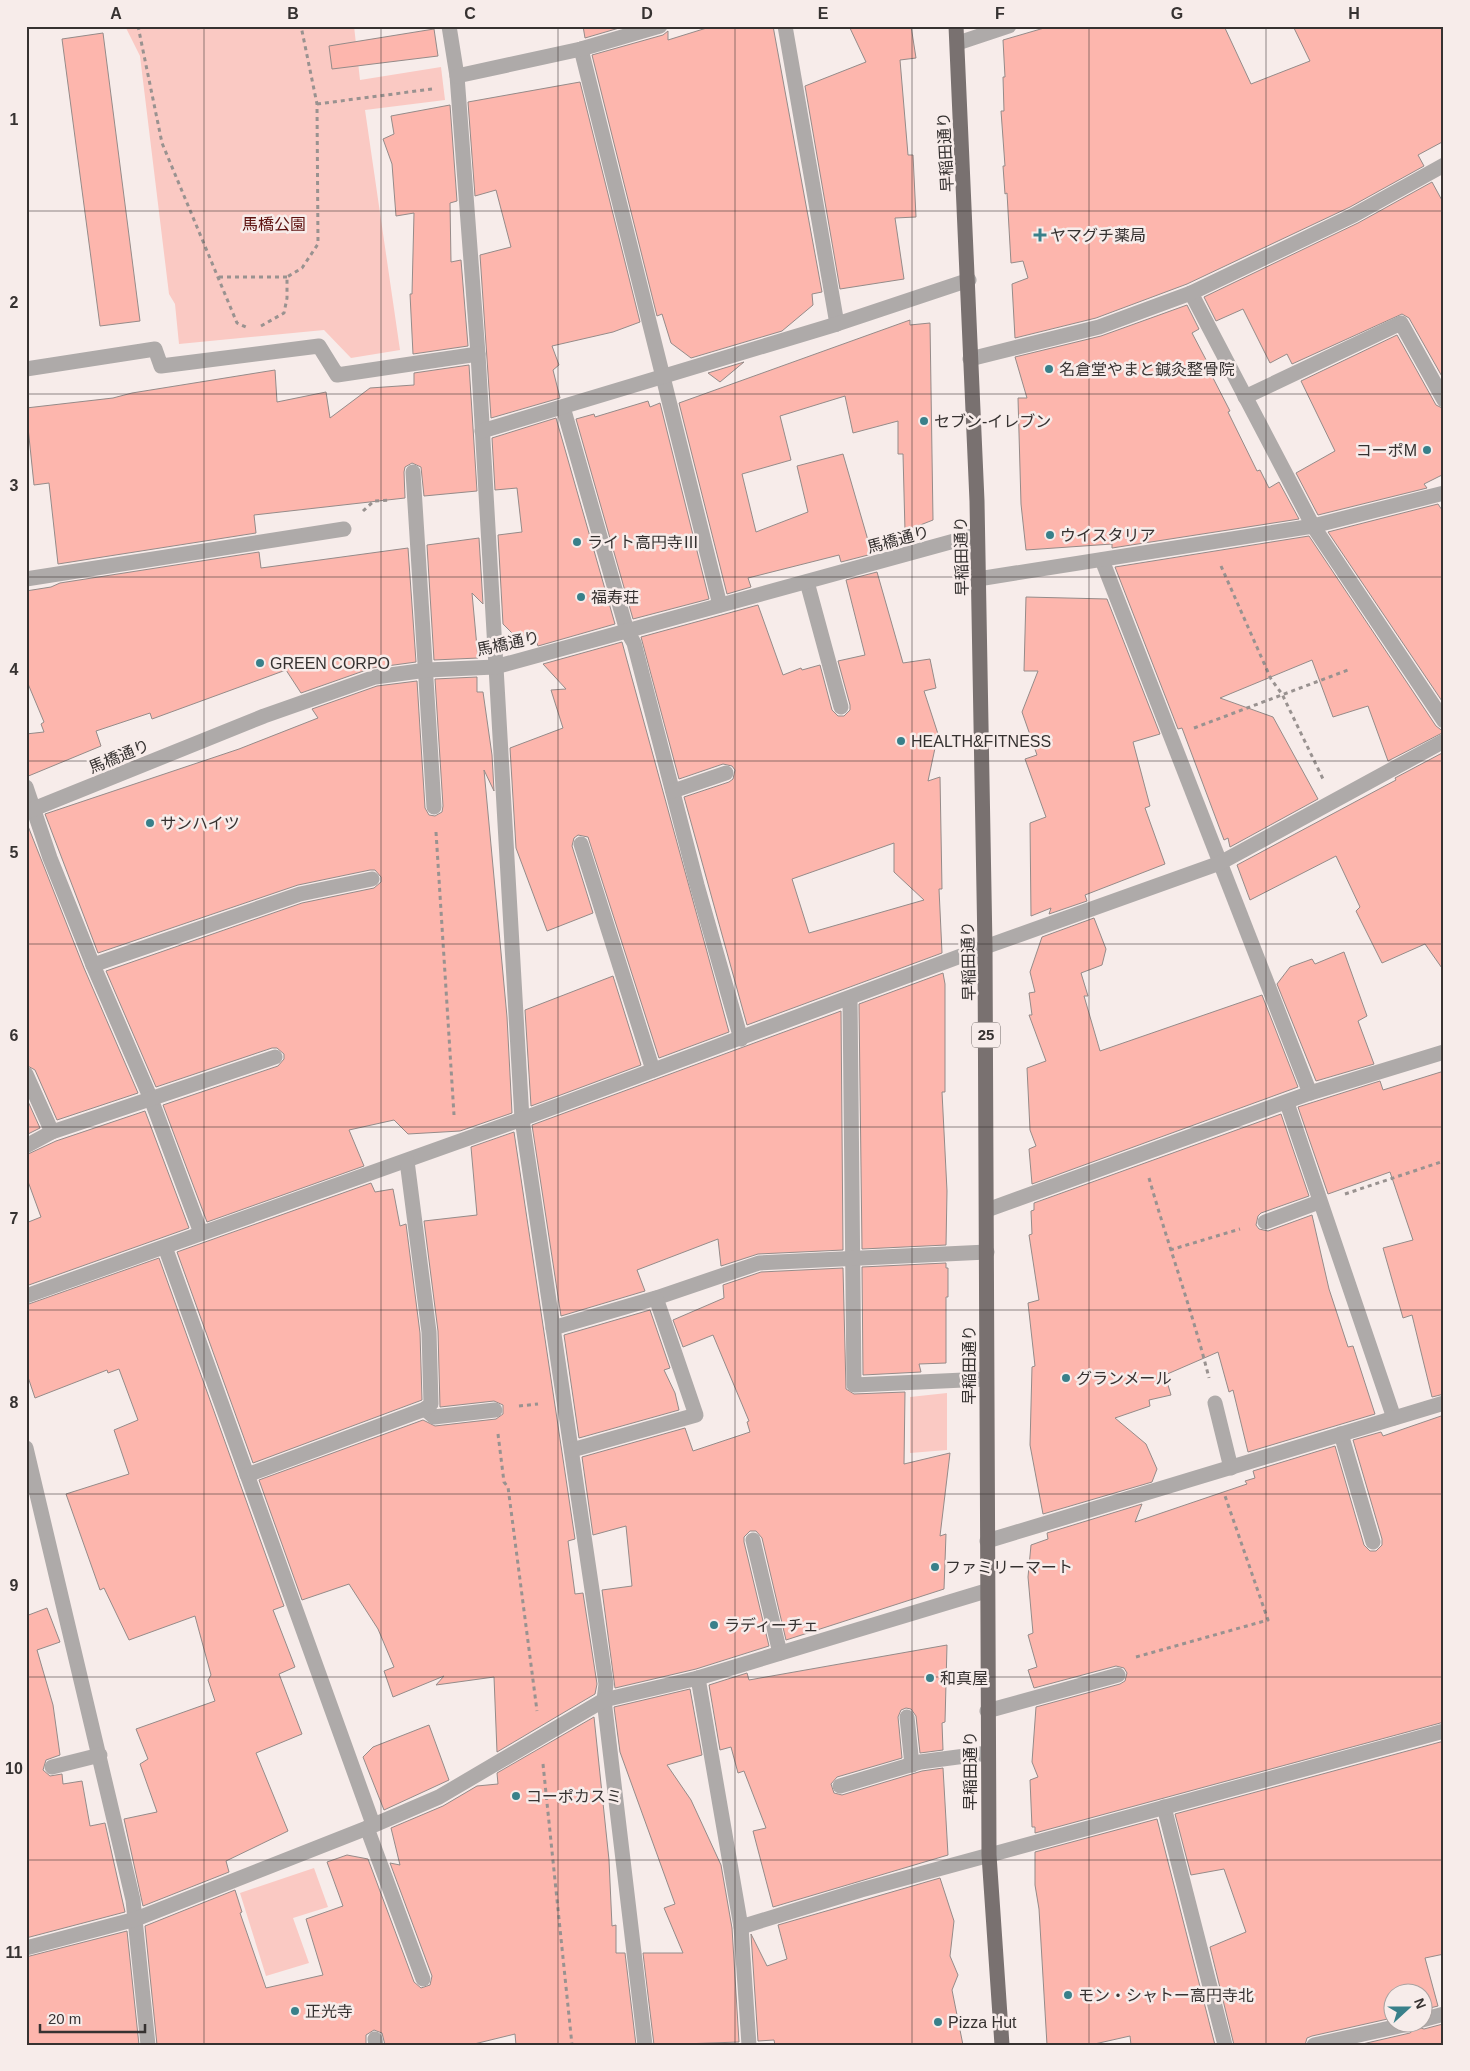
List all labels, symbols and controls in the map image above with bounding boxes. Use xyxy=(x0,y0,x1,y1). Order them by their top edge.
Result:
text: A xyxy=(110,5,122,22)
text: B xyxy=(287,5,299,22)
text: C xyxy=(464,5,476,22)
text: D xyxy=(641,5,653,22)
text: E xyxy=(818,5,829,22)
text: F xyxy=(995,5,1005,22)
text: G xyxy=(1171,5,1183,22)
text: H xyxy=(1348,5,1360,22)
text: 1 xyxy=(10,111,19,128)
street label: 早稲田通り xyxy=(935,112,956,192)
park label: 馬橋公園 xyxy=(242,216,306,233)
place label: ヤマグチ薬局 xyxy=(1050,227,1146,244)
marker: ヤマグチ薬局 xyxy=(1034,229,1046,241)
text: 2 xyxy=(10,294,19,311)
place label: 名倉堂やまと鍼灸整骨院 xyxy=(1059,361,1235,378)
marker: 名倉堂やまと鍼灸整骨院 xyxy=(1043,363,1055,375)
place label: セブン-イレブン xyxy=(934,413,1051,430)
marker: セブン-イレブン xyxy=(918,415,930,427)
place label: コーポM xyxy=(1356,442,1417,459)
marker: コーポM xyxy=(1421,444,1433,456)
text: 3 xyxy=(10,477,19,494)
street label: 早稲田通り xyxy=(952,516,971,596)
street label: 馬橋通り xyxy=(865,523,931,556)
place label: ウイスタリア xyxy=(1060,527,1156,544)
marker: ウイスタリア xyxy=(1044,529,1056,541)
place label: ライト高円寺Ⅲ xyxy=(587,534,699,551)
marker: ライト高円寺Ⅲ xyxy=(571,536,583,548)
place label: 福寿荘 xyxy=(591,589,639,606)
marker: 福寿荘 xyxy=(575,591,587,603)
street label: 馬橋通り xyxy=(475,629,541,658)
place label: GREEN CORPO xyxy=(270,655,390,672)
marker: GREEN CORPO xyxy=(254,657,266,669)
text: 4 xyxy=(10,661,19,678)
place label: HEALTH&FITNESS xyxy=(911,733,1051,750)
marker: HEALTH&FITNESS xyxy=(895,735,907,747)
street label: 馬橋通り xyxy=(86,737,152,776)
place label: サンハイツ xyxy=(160,815,240,832)
marker: サンハイツ xyxy=(144,817,156,829)
text: 5 xyxy=(10,844,19,861)
street label: 早稲田通り xyxy=(959,921,978,1001)
road number: 25 xyxy=(972,1022,1000,1048)
text: 6 xyxy=(10,1027,19,1044)
text: 7 xyxy=(10,1210,19,1227)
street label: 早稲田通り xyxy=(961,1325,978,1405)
place label: グランメール xyxy=(1076,1370,1172,1387)
marker: グランメール xyxy=(1060,1372,1072,1384)
text: 8 xyxy=(10,1394,19,1411)
place label: ファミリーマート xyxy=(945,1559,1073,1576)
marker: ファミリーマート xyxy=(929,1561,941,1573)
text: 9 xyxy=(10,1577,19,1594)
place label: ラディーチェ xyxy=(724,1617,819,1634)
marker: ラディーチェ xyxy=(708,1619,720,1631)
place label: 和真屋 xyxy=(940,1670,988,1687)
marker: 和真屋 xyxy=(924,1672,936,1684)
street label: 早稲田通り xyxy=(962,1731,979,1811)
text: 10 xyxy=(5,1760,23,1777)
place label: コーポカスミ xyxy=(526,1788,622,1805)
marker: コーポカスミ xyxy=(510,1790,522,1802)
text: 11 xyxy=(6,1944,23,1961)
north arrow xyxy=(1382,1984,1432,2034)
place label: モン・シャトー高円寺北 xyxy=(1078,1987,1254,2004)
marker: モン・シャトー高円寺北 xyxy=(1062,1989,1074,2001)
text: N xyxy=(1411,1996,1429,2011)
scale bar xyxy=(40,2001,145,2033)
place label: 正光寺 xyxy=(305,2003,353,2020)
marker: 正光寺 xyxy=(289,2005,301,2017)
text: 20 m xyxy=(48,2010,81,2027)
place label: Pizza Hut xyxy=(948,2014,1017,2031)
marker: Pizza Hut xyxy=(932,2016,944,2028)

